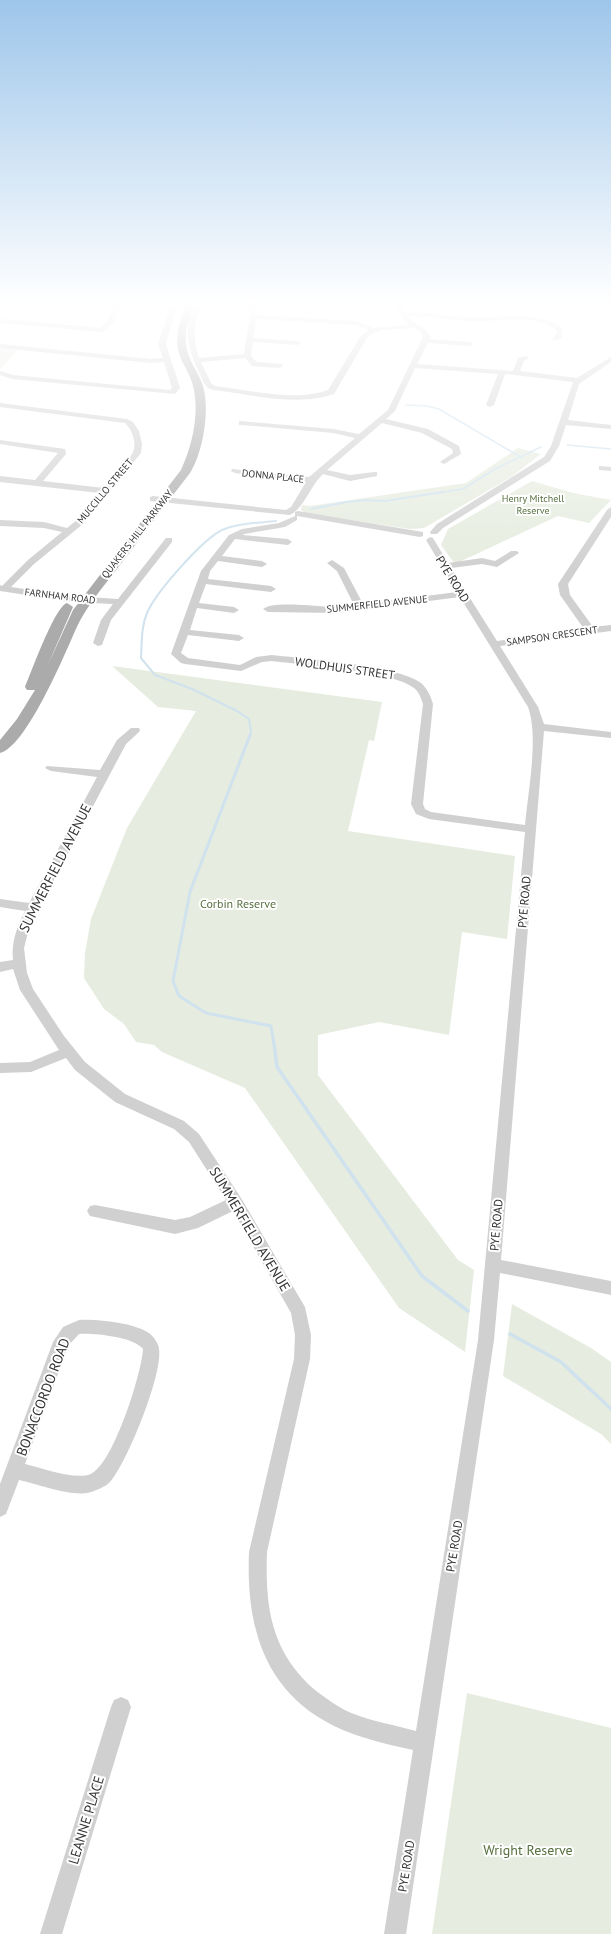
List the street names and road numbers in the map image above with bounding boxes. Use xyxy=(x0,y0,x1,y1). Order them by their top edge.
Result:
street label: MUCCILLO STREET xyxy=(74,456,136,526)
street label: DONNA PLACE xyxy=(241,466,305,486)
street label: QUAKERS HILL PARKWAY xyxy=(98,487,176,581)
street label: PYE ROAD xyxy=(433,553,473,605)
street label: FARNHAM ROAD xyxy=(24,585,96,607)
street label: SUMMERFIELD AVENUE xyxy=(326,592,428,616)
street label: SAMPSON CRESCENT xyxy=(506,623,599,649)
street label: WOLDHUIS STREET xyxy=(294,654,396,682)
street label: SUMMERFIELD AVENUE xyxy=(15,801,95,935)
street label: PYE ROAD xyxy=(514,875,534,929)
street label: SUMMERFIELD AVENUE xyxy=(206,1163,294,1295)
street label: PYE ROAD xyxy=(486,1198,506,1252)
street label: BONACCORDO ROAD xyxy=(12,1335,74,1459)
street label: PYE ROAD xyxy=(443,1519,466,1573)
street label: LEANNE PLACE xyxy=(64,1774,108,1866)
street label: PYE ROAD xyxy=(395,1839,418,1893)

